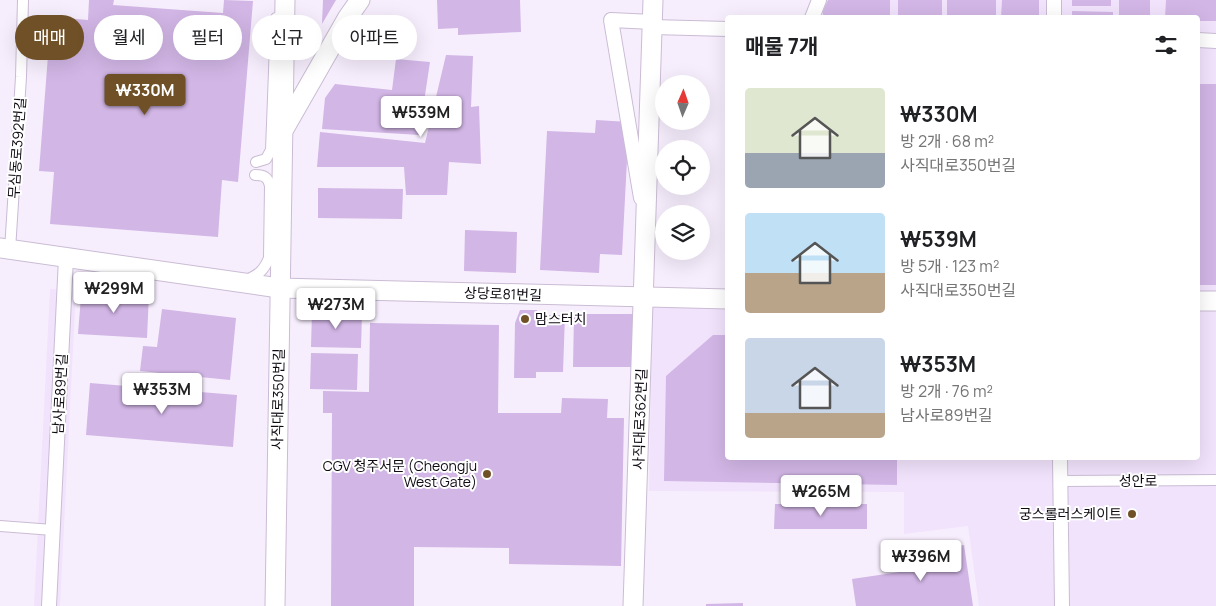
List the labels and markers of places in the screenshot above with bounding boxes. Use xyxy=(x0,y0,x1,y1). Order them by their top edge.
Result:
pin: ₩330M xyxy=(110,74,180,116)
pin: ₩539M xyxy=(386,96,456,138)
pin: ₩299M xyxy=(79,272,149,314)
pin: ₩273M xyxy=(301,288,371,330)
place label: 맘스터치 xyxy=(535,309,587,328)
marker: 맘스터치 xyxy=(519,313,531,325)
pin: ₩353M xyxy=(127,372,197,415)
place label: CGV 청주서문 (Cheongju West Gate) xyxy=(323,456,477,491)
marker: CGV 청주서문 (Cheongju West Gate) xyxy=(481,468,493,480)
pin: ₩265M xyxy=(786,474,856,517)
place label: 궁스롤러스케이트 xyxy=(1019,504,1122,523)
marker: 궁스롤러스케이트 xyxy=(1126,508,1138,520)
pin: ₩396M xyxy=(886,540,956,582)

